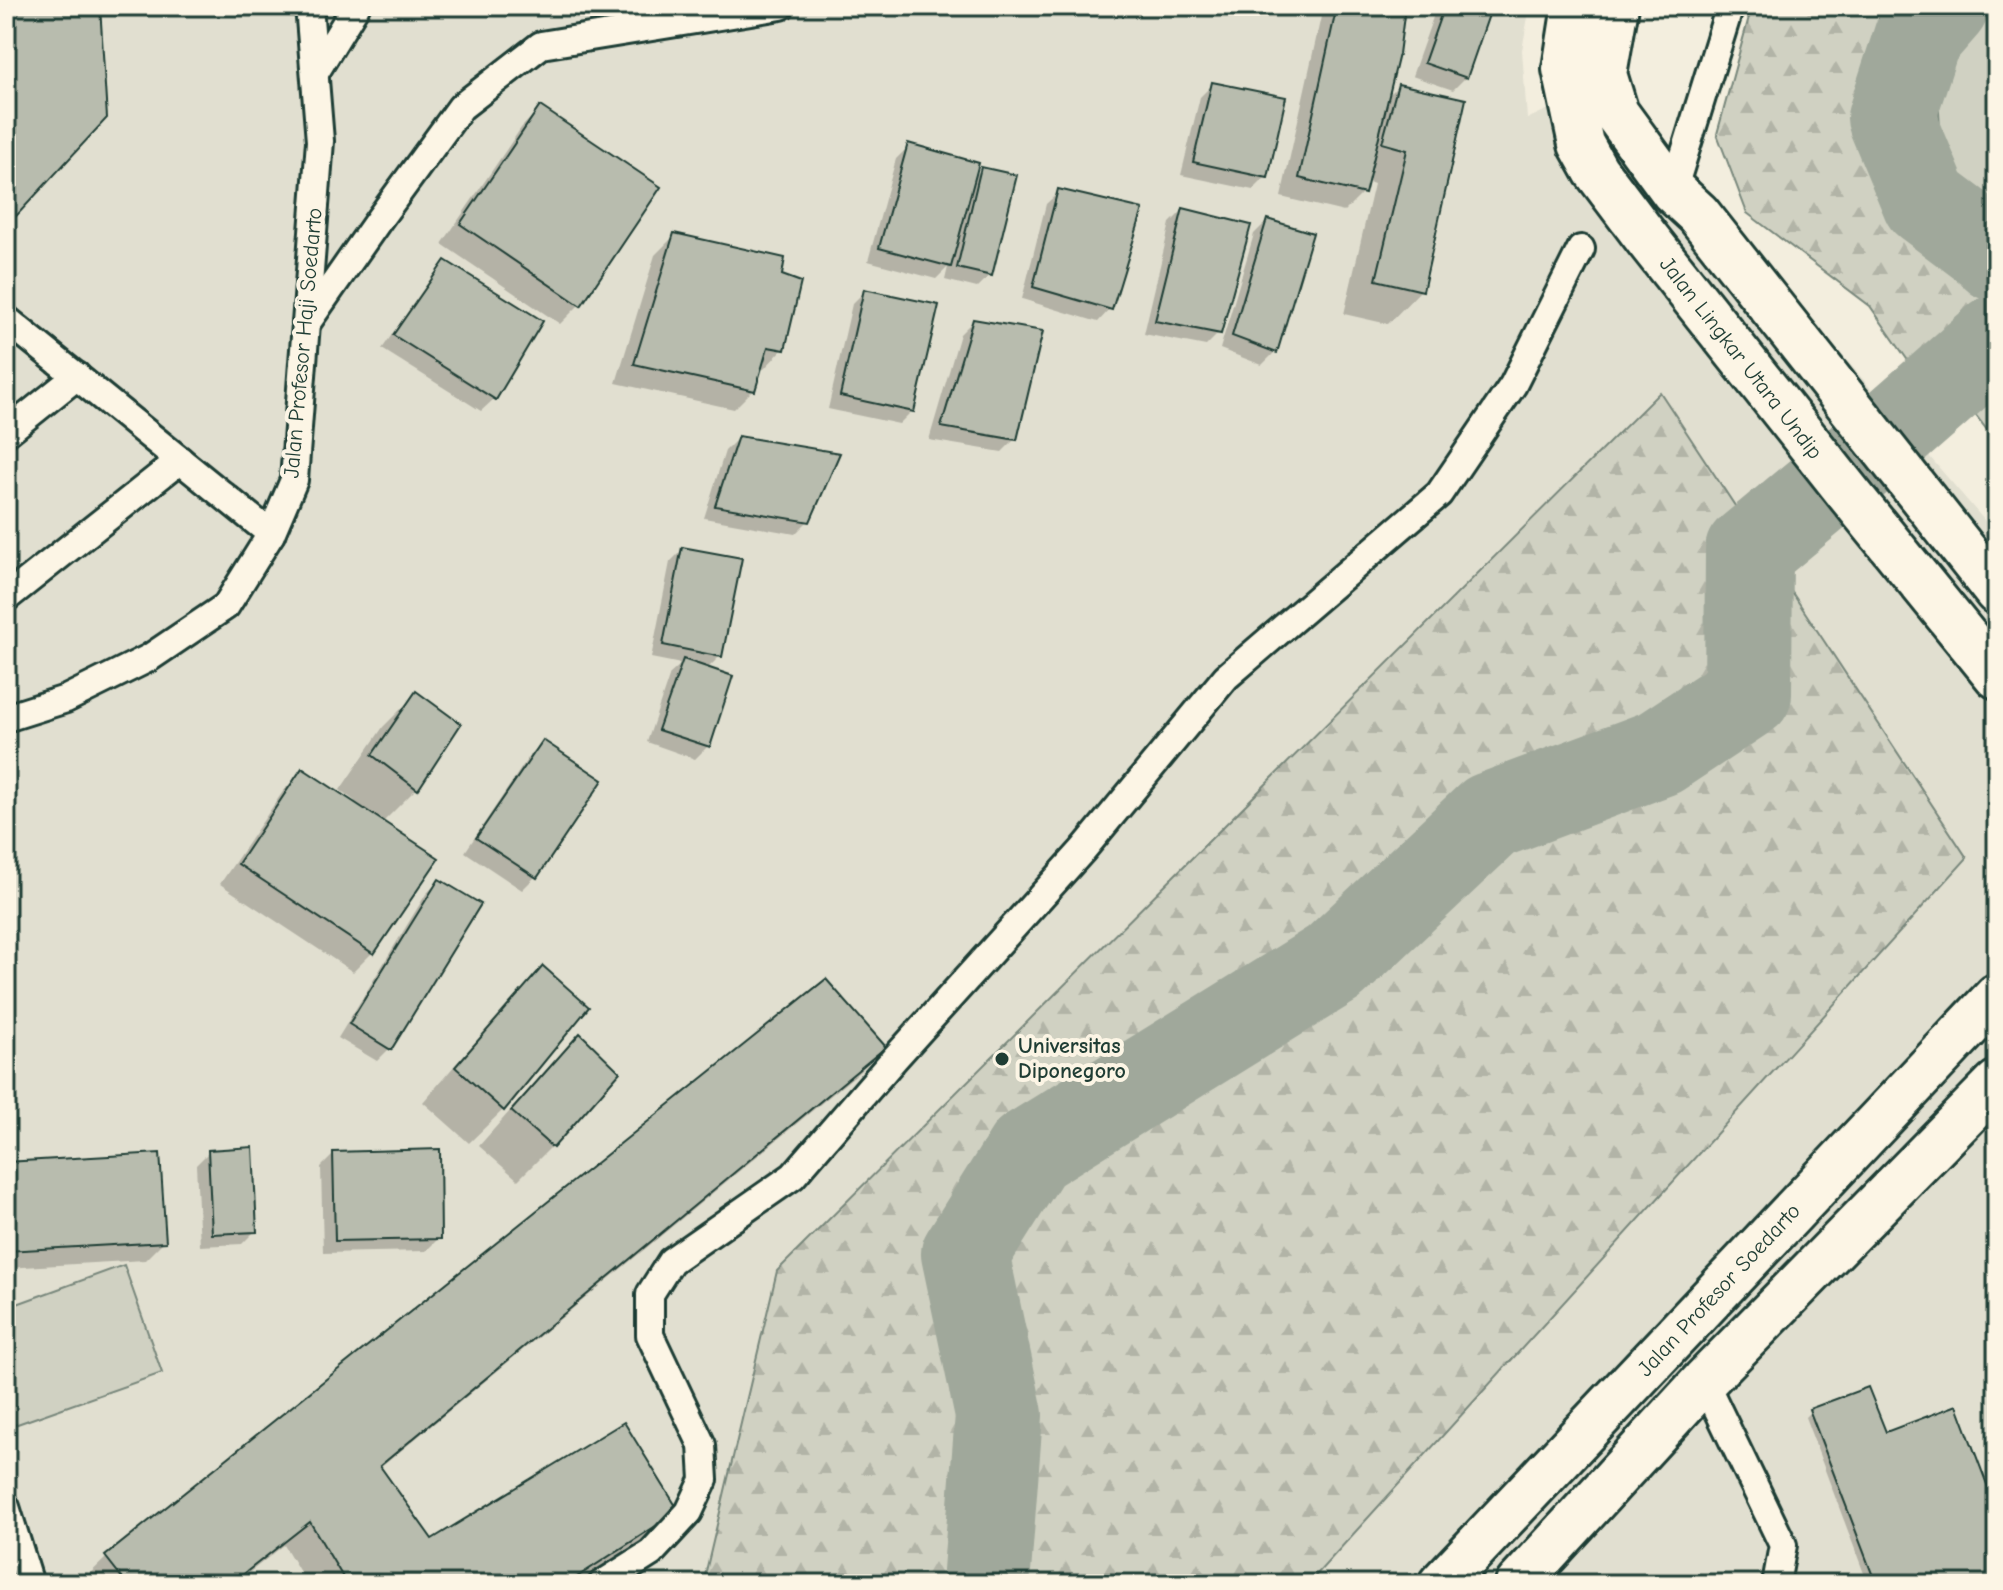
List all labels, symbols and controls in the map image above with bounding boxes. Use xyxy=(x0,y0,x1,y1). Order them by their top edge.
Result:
street label: Jalan Profesor Haji Soedarto xyxy=(278,207,328,479)
street label: Jalan Lingkar Utara Undip xyxy=(1654,252,1828,464)
place label: Universitas Diponegoro xyxy=(1018,1033,1126,1084)
marker: Universitas Diponegoro xyxy=(993,1050,1011,1068)
street label: Jalan Profesor Soedarto xyxy=(1632,1198,1806,1382)

